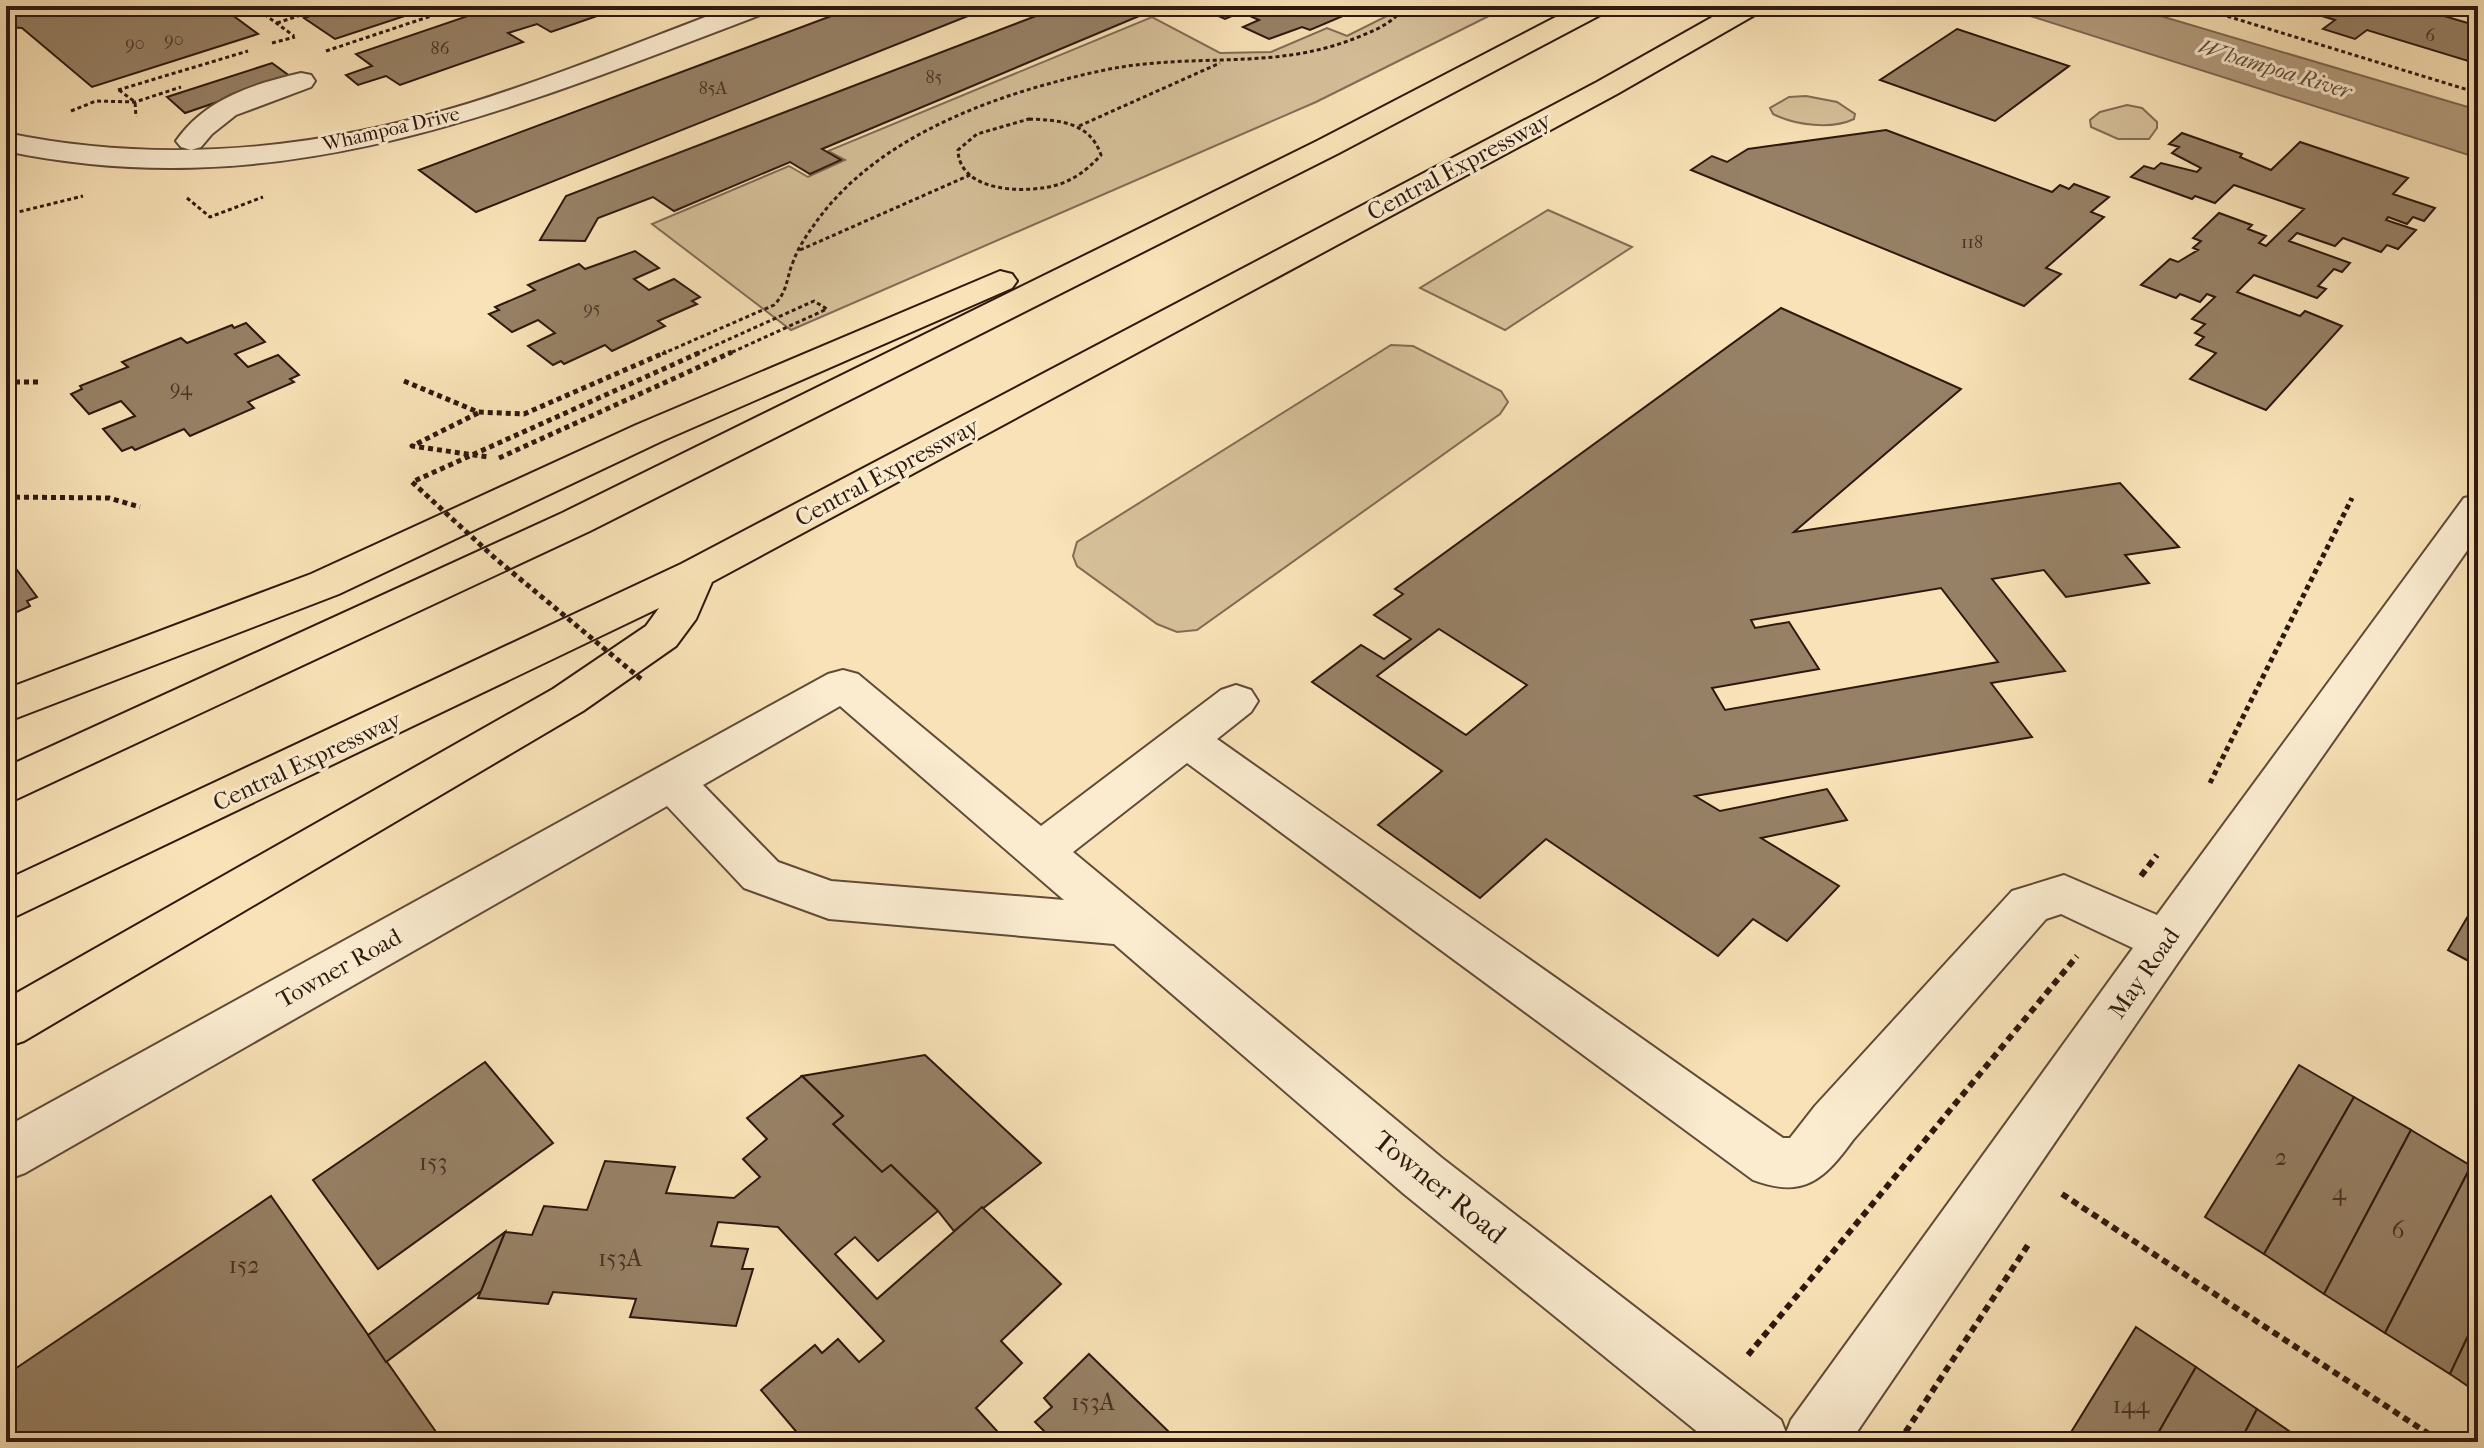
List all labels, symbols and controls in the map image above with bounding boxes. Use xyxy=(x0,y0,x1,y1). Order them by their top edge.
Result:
house number: 6 xyxy=(2425,25,2435,46)
house number: 90 xyxy=(164,29,184,50)
house number: 90 xyxy=(125,33,145,54)
water label: Whampoa River xyxy=(2195,33,2357,105)
house number: 86 xyxy=(431,38,450,59)
house number: 85 xyxy=(926,67,943,88)
house number: 85A xyxy=(699,78,728,99)
street label: Whampoa Drive xyxy=(319,102,462,156)
street label: Central Expressway xyxy=(1362,105,1557,226)
house number: 118 xyxy=(1961,232,1983,253)
house number: 95 xyxy=(583,298,601,319)
house number: 94 xyxy=(170,377,193,400)
street label: Central Expressway xyxy=(790,411,985,532)
street label: Central Expressway xyxy=(209,705,407,817)
street label: Towner Road xyxy=(272,922,407,1014)
street label: May Road xyxy=(2103,922,2186,1024)
street label: Towner Road xyxy=(1367,1124,1514,1251)
house number: 2 xyxy=(2275,1143,2287,1171)
house number: 153 xyxy=(419,1148,447,1176)
house number: 4 xyxy=(2332,1178,2347,1206)
house number: 6 xyxy=(2392,1216,2406,1244)
house number: 153A xyxy=(598,1244,643,1272)
house number: 152 xyxy=(228,1251,260,1279)
house number: 153A xyxy=(1071,1388,1116,1416)
house number: 144 xyxy=(2112,1391,2150,1419)

